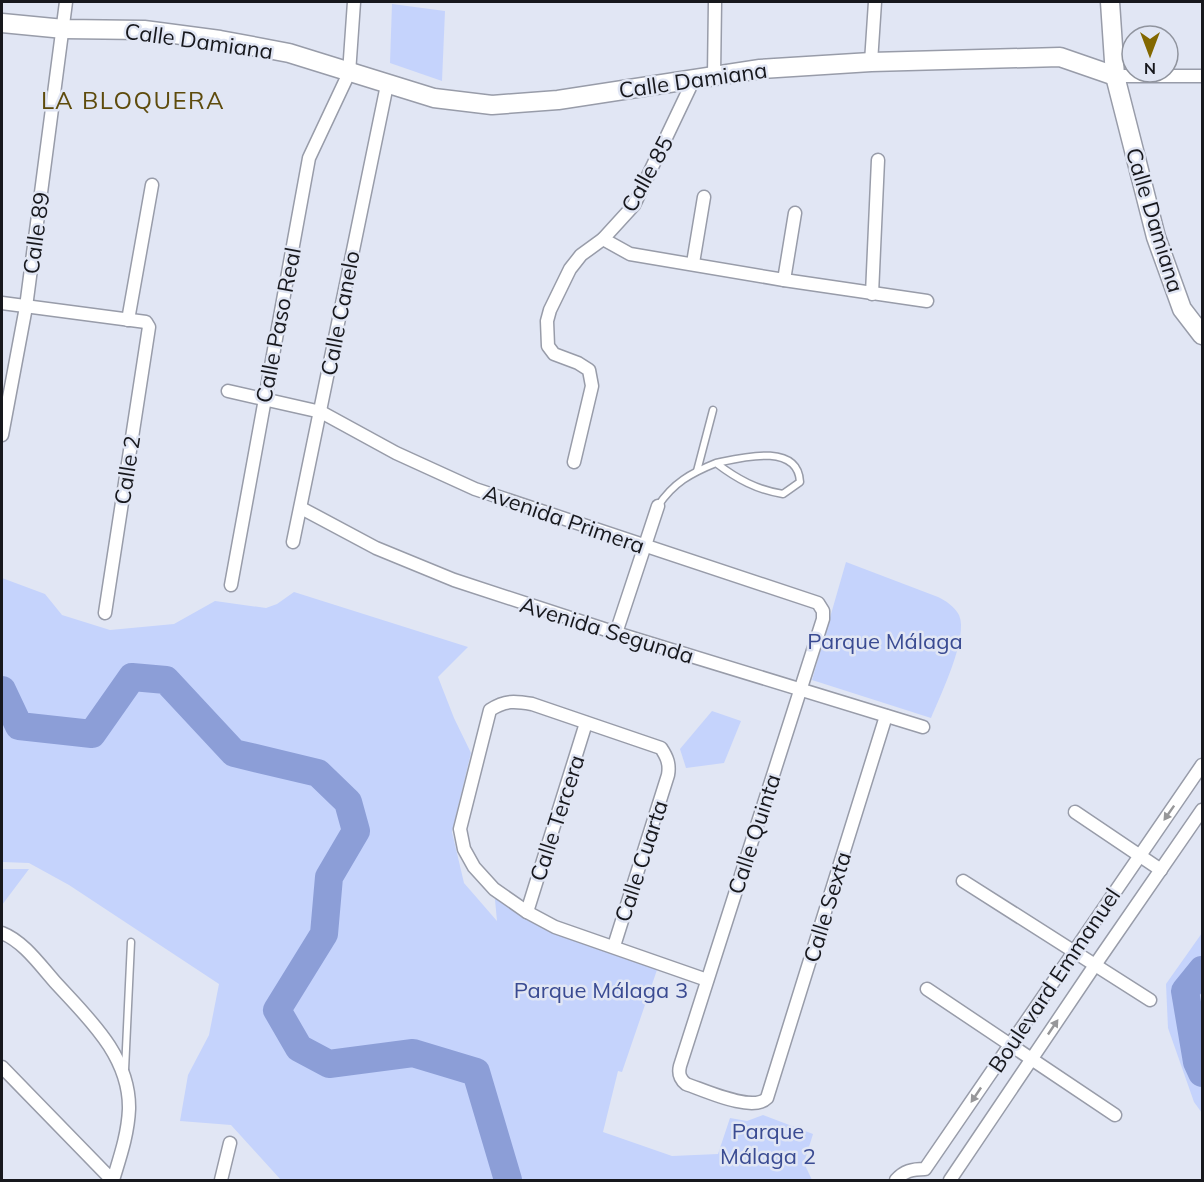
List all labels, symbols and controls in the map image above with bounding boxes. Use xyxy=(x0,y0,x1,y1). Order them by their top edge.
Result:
street label: Calle Damiana xyxy=(123,17,275,65)
north arrow xyxy=(1120,24,1180,84)
street label: Calle Damiana xyxy=(617,56,769,104)
text: N xyxy=(1144,59,1156,79)
district label: LA BLOQUERA xyxy=(41,85,225,115)
street label: Calle 85 xyxy=(615,131,679,217)
street label: Calle Damiana xyxy=(1120,144,1190,296)
street label: Calle 89 xyxy=(16,190,56,276)
street label: Calle Paso Real xyxy=(249,245,307,405)
street label: Calle Canelo xyxy=(314,248,366,378)
street label: Calle 2 xyxy=(108,434,146,506)
street label: Avenida Primera xyxy=(480,478,648,560)
street label: Avenida Segunda xyxy=(517,590,697,670)
park label: Parque Málaga xyxy=(807,627,963,655)
street label: Calle Tercera xyxy=(523,751,591,885)
street label: Calle Quinta xyxy=(721,770,787,898)
street label: Calle Cuarta xyxy=(608,797,674,925)
one-way arrow xyxy=(1163,804,1175,820)
street label: Calle Sexta xyxy=(797,848,857,966)
street label: Boulevard Emmanuel xyxy=(982,883,1126,1077)
park label: Parque Málaga 3 xyxy=(514,976,688,1004)
one-way arrow xyxy=(1047,1020,1059,1036)
one-way arrow xyxy=(970,1086,981,1103)
park label: Parque Málaga 2 xyxy=(720,1117,816,1170)

